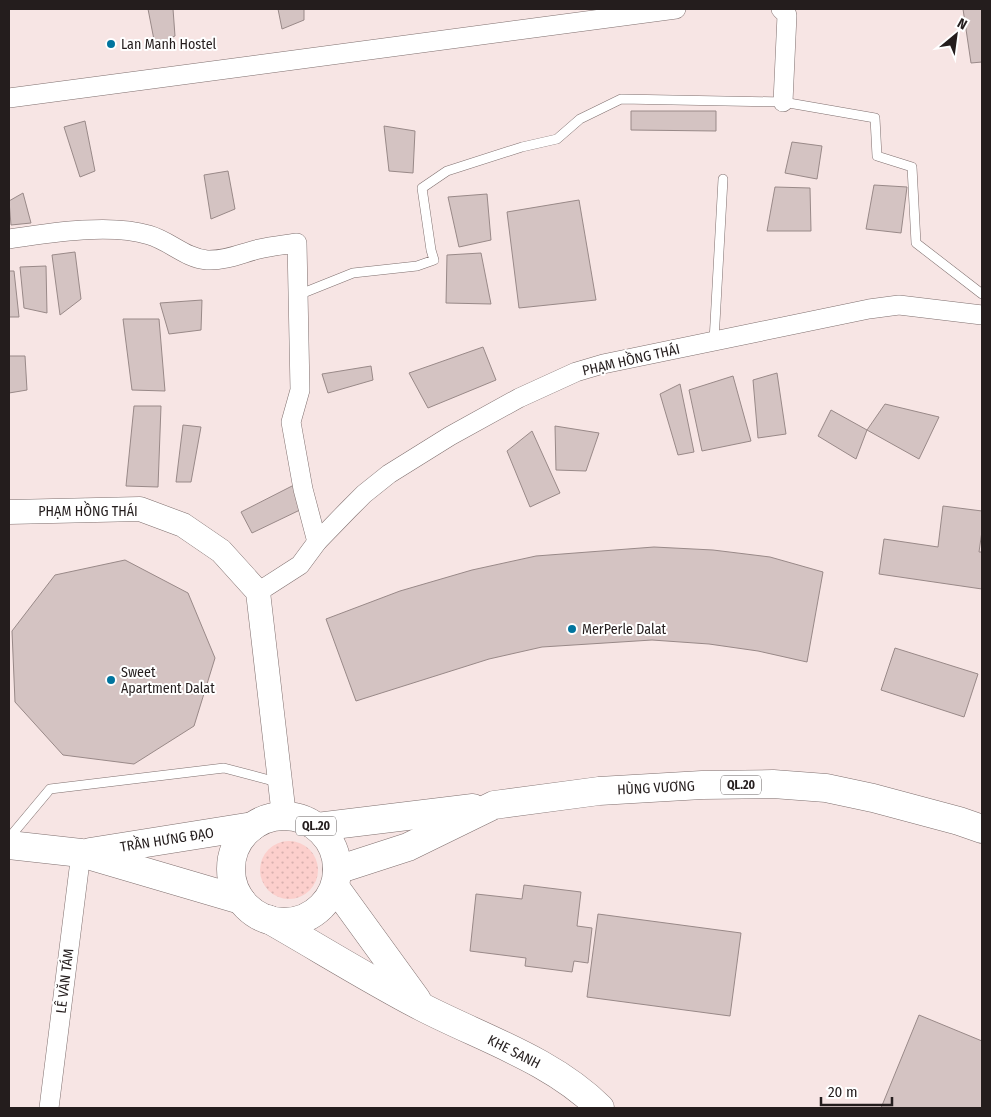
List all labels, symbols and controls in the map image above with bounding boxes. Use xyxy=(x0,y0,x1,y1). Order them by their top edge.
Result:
north arrow xyxy=(931,10,981,60)
text: N xyxy=(954,15,970,34)
place label: Lan Manh Hostel xyxy=(121,36,217,53)
marker: Lan Manh Hostel xyxy=(105,38,117,50)
street label: PHẠM HỒNG THÁI xyxy=(580,338,681,379)
street label: PHẠM HỒNG THÁI xyxy=(38,500,138,520)
place label: MerPerle Dalat xyxy=(582,621,666,638)
marker: MerPerle Dalat xyxy=(566,623,578,635)
place label: Sweet Apartment Dalat xyxy=(121,664,215,697)
marker: Sweet Apartment Dalat xyxy=(105,674,117,686)
street label: HÙNG VƯƠNG xyxy=(617,776,695,799)
road number: QL.20 xyxy=(721,776,761,794)
road number: QL.20 xyxy=(296,816,336,836)
street label: TRẦN HƯNG ĐẠO xyxy=(119,821,215,856)
street label: LÊ VĂN TÁM xyxy=(52,947,77,1014)
street label: KHE SANH xyxy=(485,1031,543,1073)
scale bar xyxy=(821,1074,892,1106)
text: 20 m xyxy=(828,1083,858,1101)

